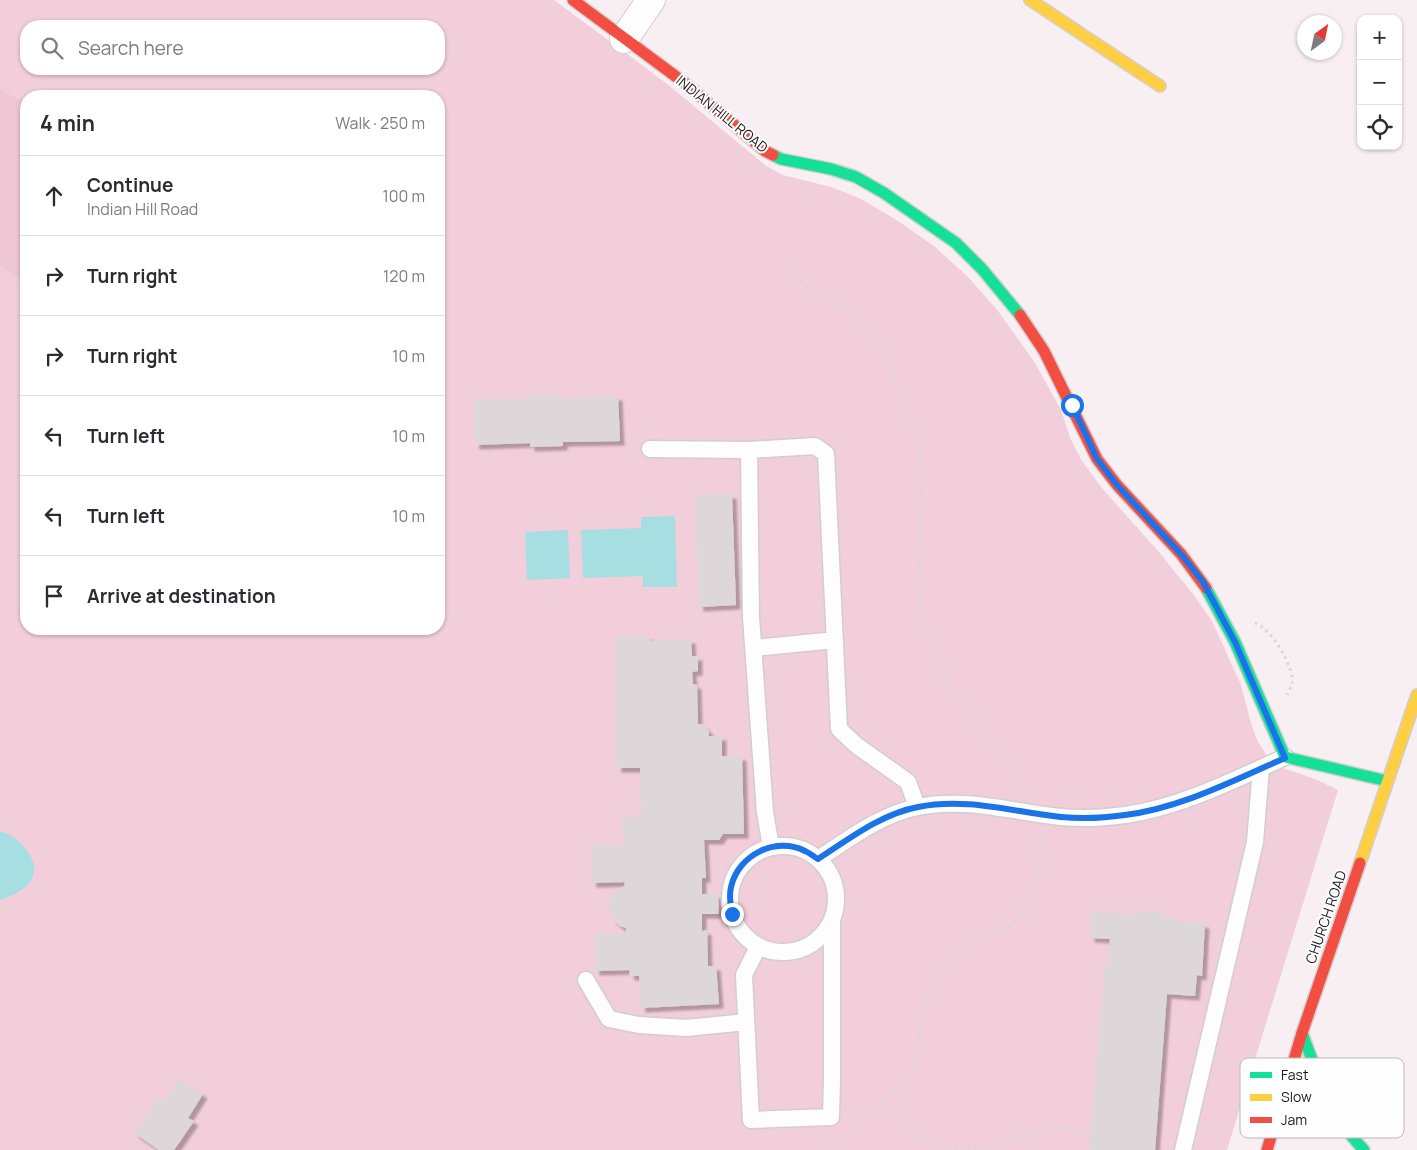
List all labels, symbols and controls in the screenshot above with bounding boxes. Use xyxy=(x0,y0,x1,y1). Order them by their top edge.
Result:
north arrow xyxy=(1297,15,1342,60)
map controls xyxy=(1357,15,1402,150)
button: + xyxy=(1357,15,1402,60)
search box xyxy=(20,20,445,75)
icon: search xyxy=(38,34,66,62)
text: Search here xyxy=(78,35,184,61)
button: − xyxy=(1357,60,1402,105)
street label: INDIAN HILL ROAD xyxy=(672,71,772,157)
button: locate xyxy=(1357,105,1402,150)
text: 4 min xyxy=(40,109,95,137)
text: Walk · 250 m xyxy=(335,112,425,134)
text: Continue xyxy=(87,172,173,198)
icon: ahead xyxy=(40,182,68,210)
text: 100 m xyxy=(382,185,425,207)
text: Indian Hill Road xyxy=(87,198,198,220)
icon: right xyxy=(40,262,68,290)
text: Turn right xyxy=(87,263,177,289)
text: 120 m xyxy=(383,265,425,287)
icon: right xyxy=(40,342,68,370)
text: Turn right xyxy=(87,343,177,369)
text: 10 m xyxy=(392,345,425,367)
route start xyxy=(1061,394,1084,417)
icon: left xyxy=(40,422,68,450)
text: Turn left xyxy=(87,423,165,449)
text: 10 m xyxy=(392,425,425,447)
icon: left xyxy=(40,502,68,530)
text: Turn left xyxy=(87,503,165,529)
text: 10 m xyxy=(392,505,425,527)
icon: arrive xyxy=(40,582,68,610)
text: Arrive at destination xyxy=(87,583,276,609)
street label: CHURCH ROAD xyxy=(1301,868,1350,966)
route end xyxy=(721,903,744,926)
legend xyxy=(1240,1058,1404,1138)
text: Fast xyxy=(1281,1065,1309,1084)
text: Slow xyxy=(1281,1087,1312,1106)
text: Jam xyxy=(1281,1110,1307,1129)

